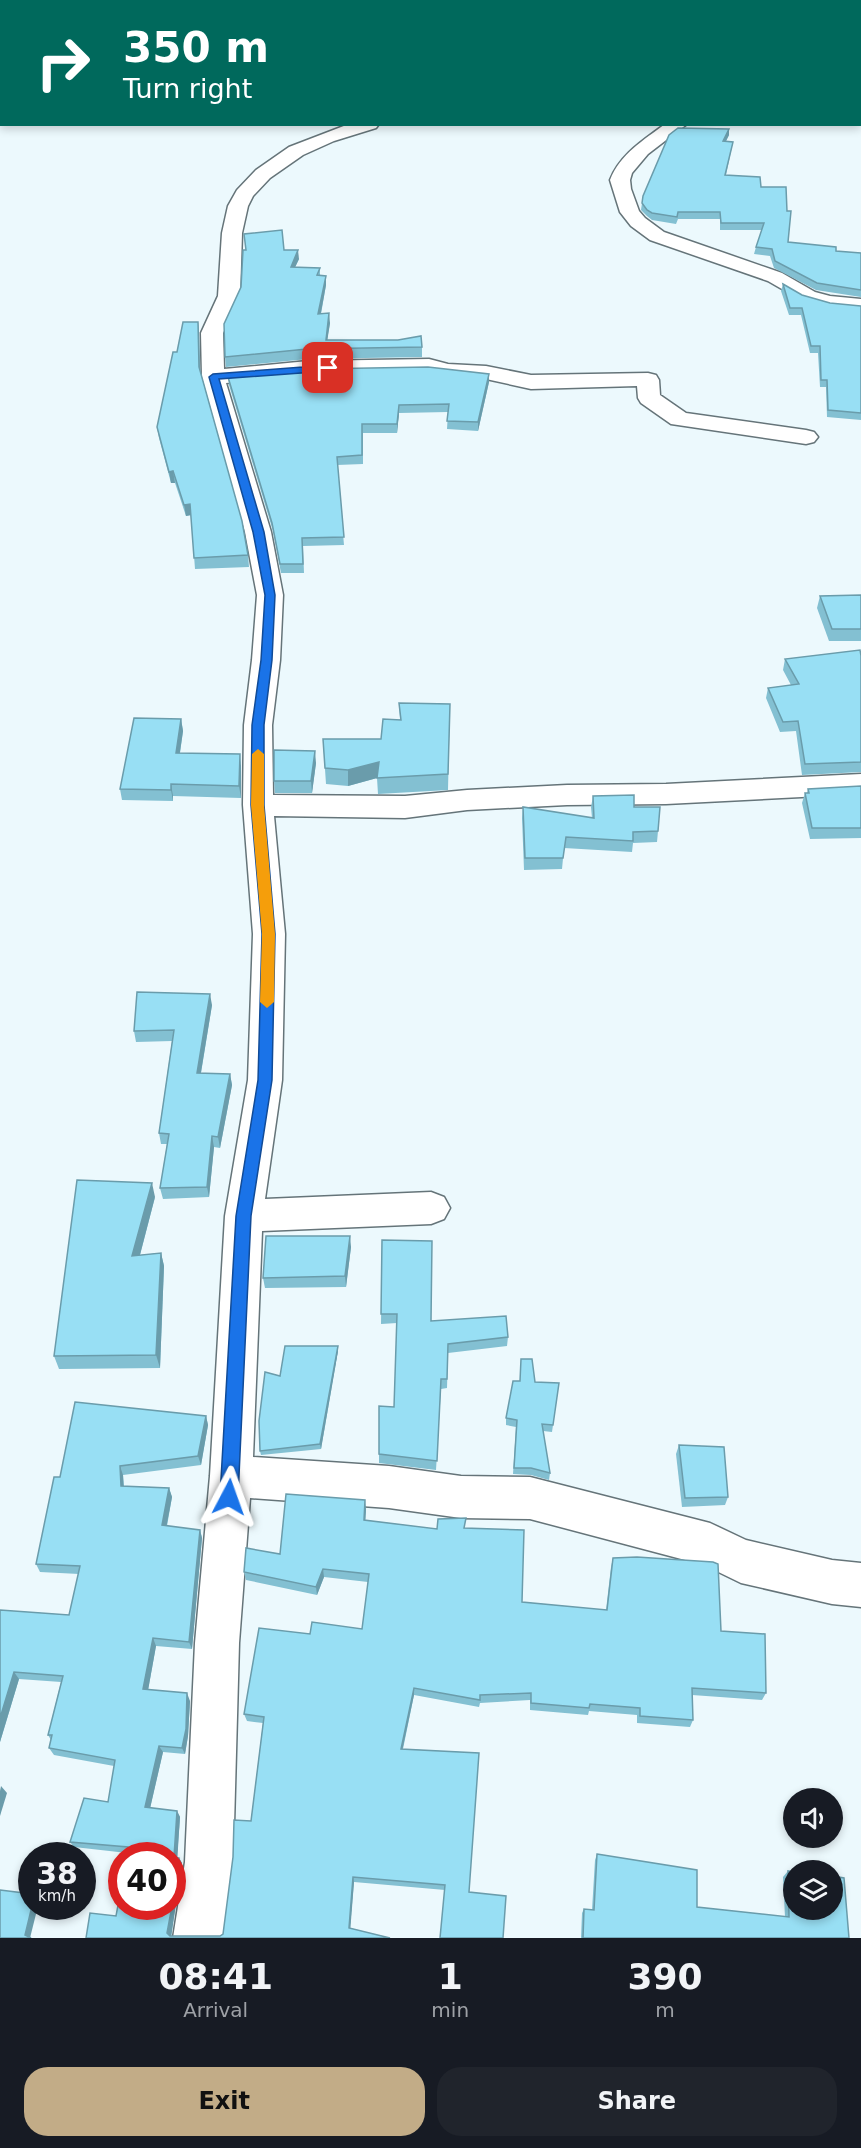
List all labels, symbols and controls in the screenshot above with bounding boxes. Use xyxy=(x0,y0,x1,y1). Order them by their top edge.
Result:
text: 350 m xyxy=(123,23,269,72)
icon: right xyxy=(24,24,102,102)
text: Turn right xyxy=(123,73,252,104)
pin xyxy=(302,342,353,393)
icon: arrive xyxy=(311,351,344,384)
position arrow xyxy=(197,1465,261,1529)
map controls xyxy=(783,1788,843,1920)
button: sound xyxy=(783,1788,843,1848)
speed limit sign: 40 xyxy=(108,1842,186,1920)
text: 38 xyxy=(36,1856,78,1891)
button: layers xyxy=(783,1860,843,1920)
text: km/h xyxy=(38,1887,76,1905)
text: 08:41 xyxy=(158,1956,273,1997)
text: 1 xyxy=(438,1956,463,1997)
text: 390 xyxy=(627,1956,703,1997)
text: Arrival xyxy=(183,1998,248,2022)
text: min xyxy=(431,1998,469,2022)
text: m xyxy=(655,1998,675,2022)
button: Exit xyxy=(24,2067,425,2136)
button: Share xyxy=(437,2067,837,2136)

